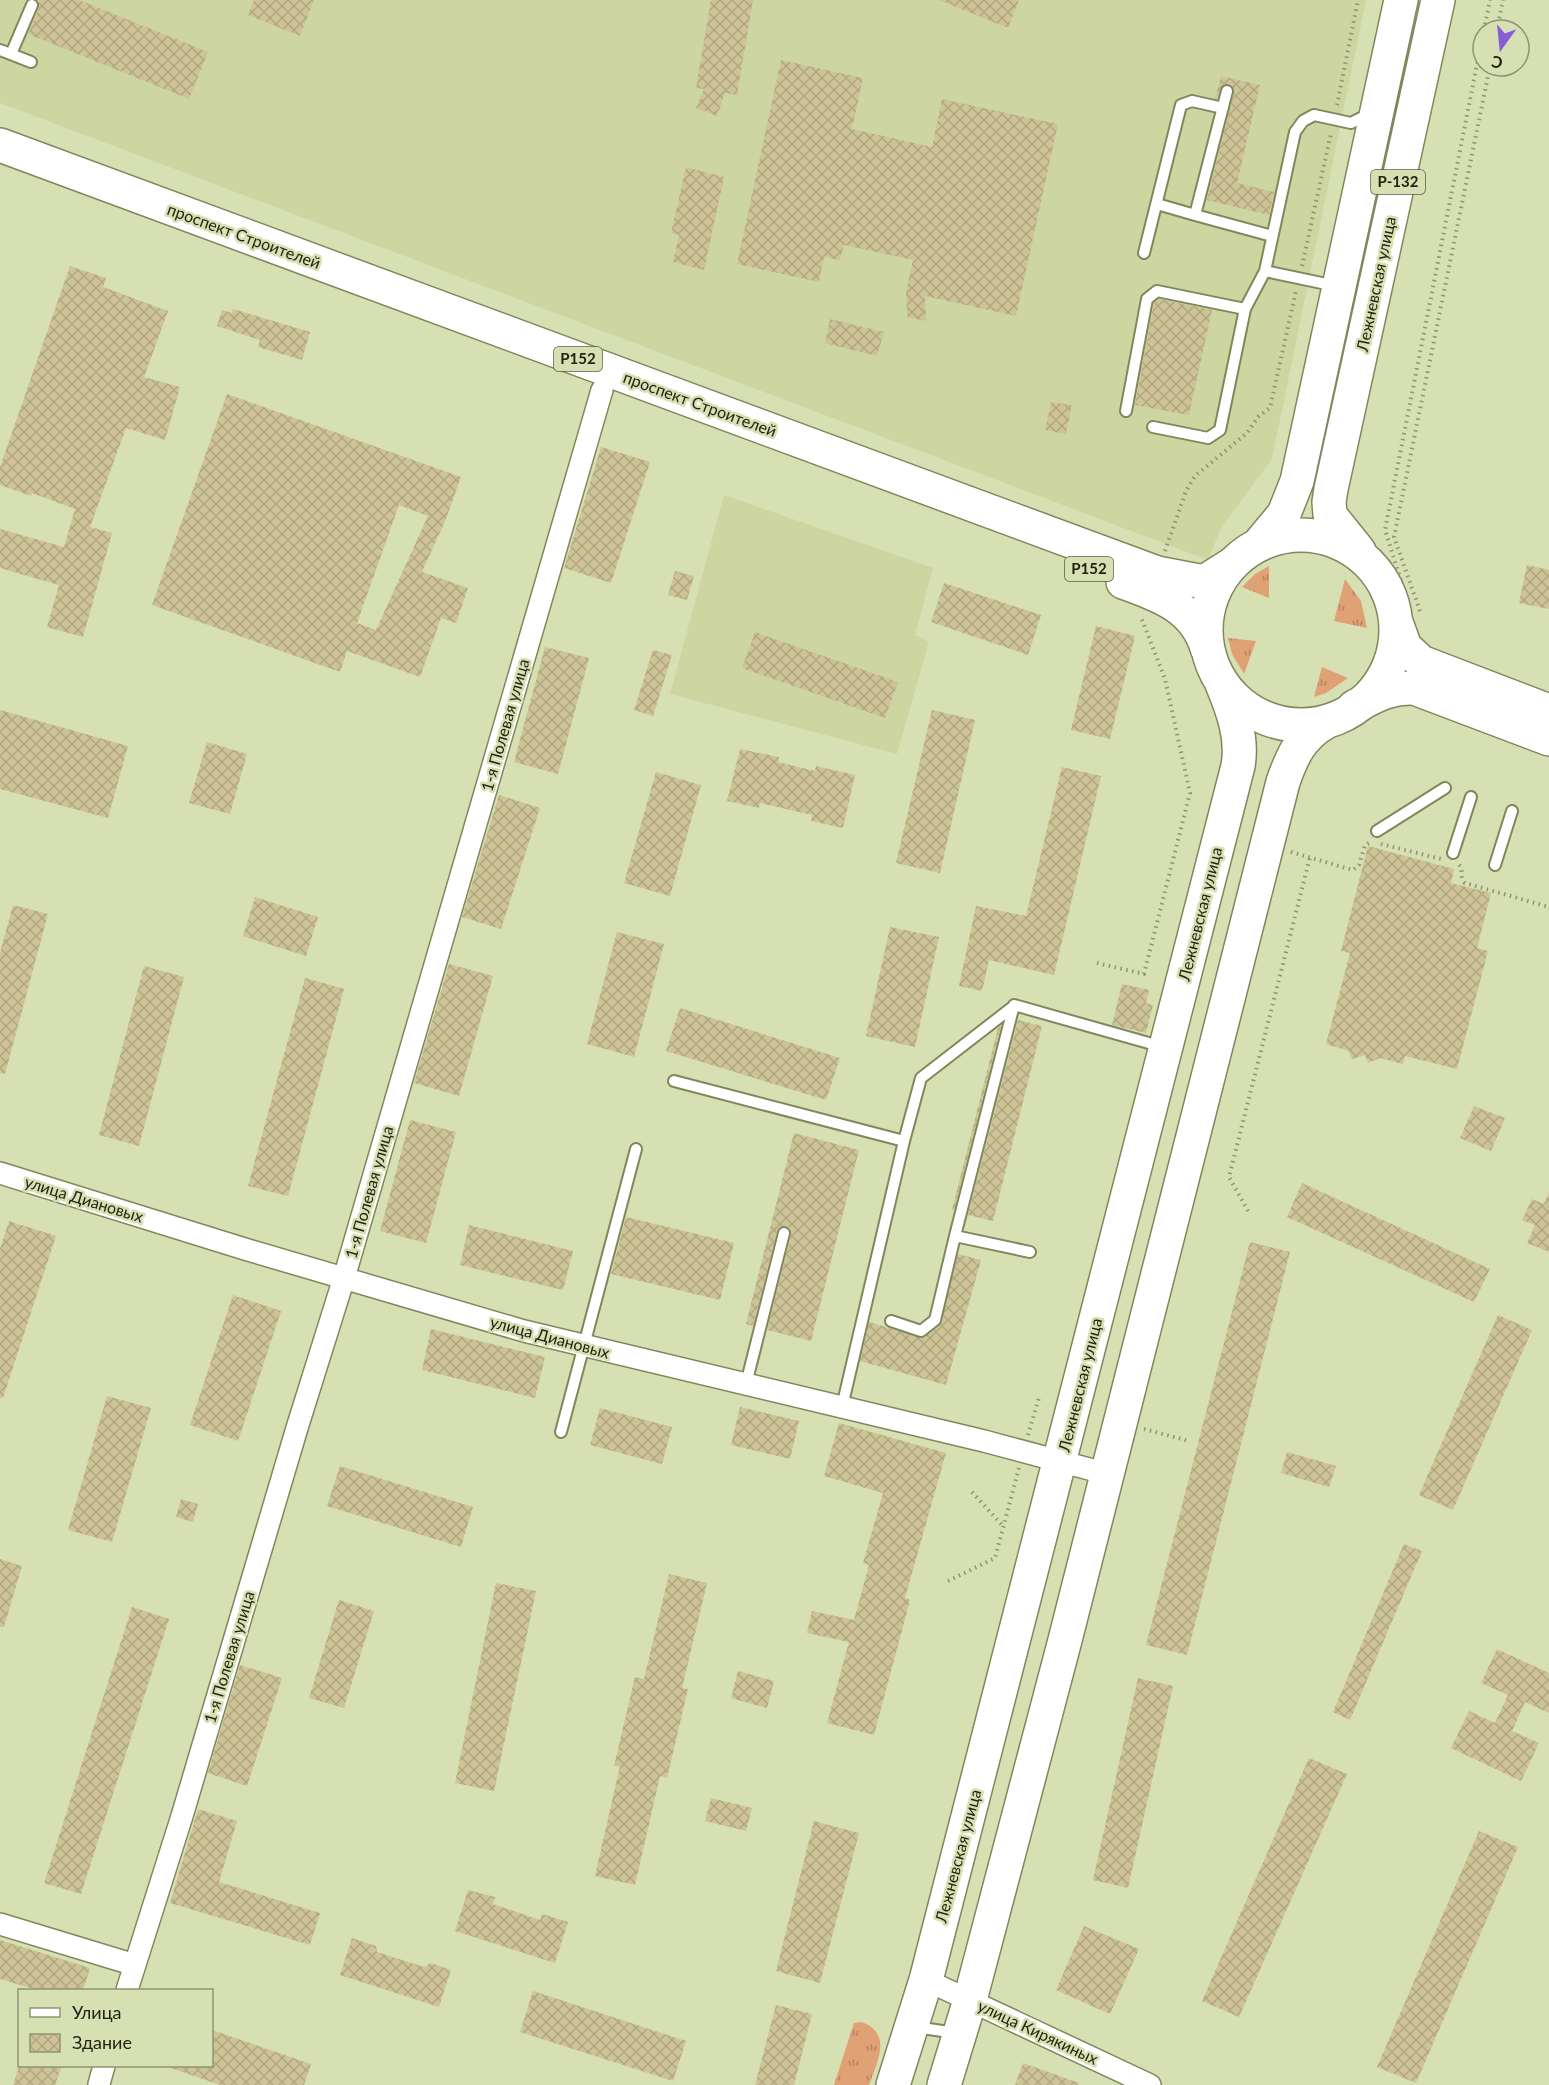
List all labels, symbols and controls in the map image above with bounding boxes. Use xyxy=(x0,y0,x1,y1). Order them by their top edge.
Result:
north arrow xyxy=(1471,18,1531,78)
text: С xyxy=(1489,52,1505,74)
road number: Р-132 xyxy=(1371,170,1425,194)
street label: проспект Строителей xyxy=(165,199,323,272)
street label: Лежневская улица xyxy=(1352,215,1399,354)
road number: Р152 xyxy=(554,347,602,371)
street label: проспект Строителей xyxy=(621,367,779,440)
road number: Р152 xyxy=(1065,557,1113,581)
street label: 1-я Полевая улица xyxy=(477,656,533,793)
street label: Лежневская улица xyxy=(1173,845,1225,984)
street label: 1-я Полевая улица xyxy=(341,1123,397,1260)
street label: улица Диановых xyxy=(23,1171,146,1226)
street label: улица Диановых xyxy=(488,1311,612,1362)
street label: Лежневская улица xyxy=(1053,1316,1105,1455)
street label: 1-я Полевая улица xyxy=(199,1589,258,1725)
street label: Лежневская улица xyxy=(930,1787,984,1926)
legend xyxy=(18,1989,213,2067)
street label: улица Кирякиных xyxy=(975,1995,1101,2068)
text: Улица xyxy=(72,2001,122,2023)
text: Здание xyxy=(72,2031,132,2053)

